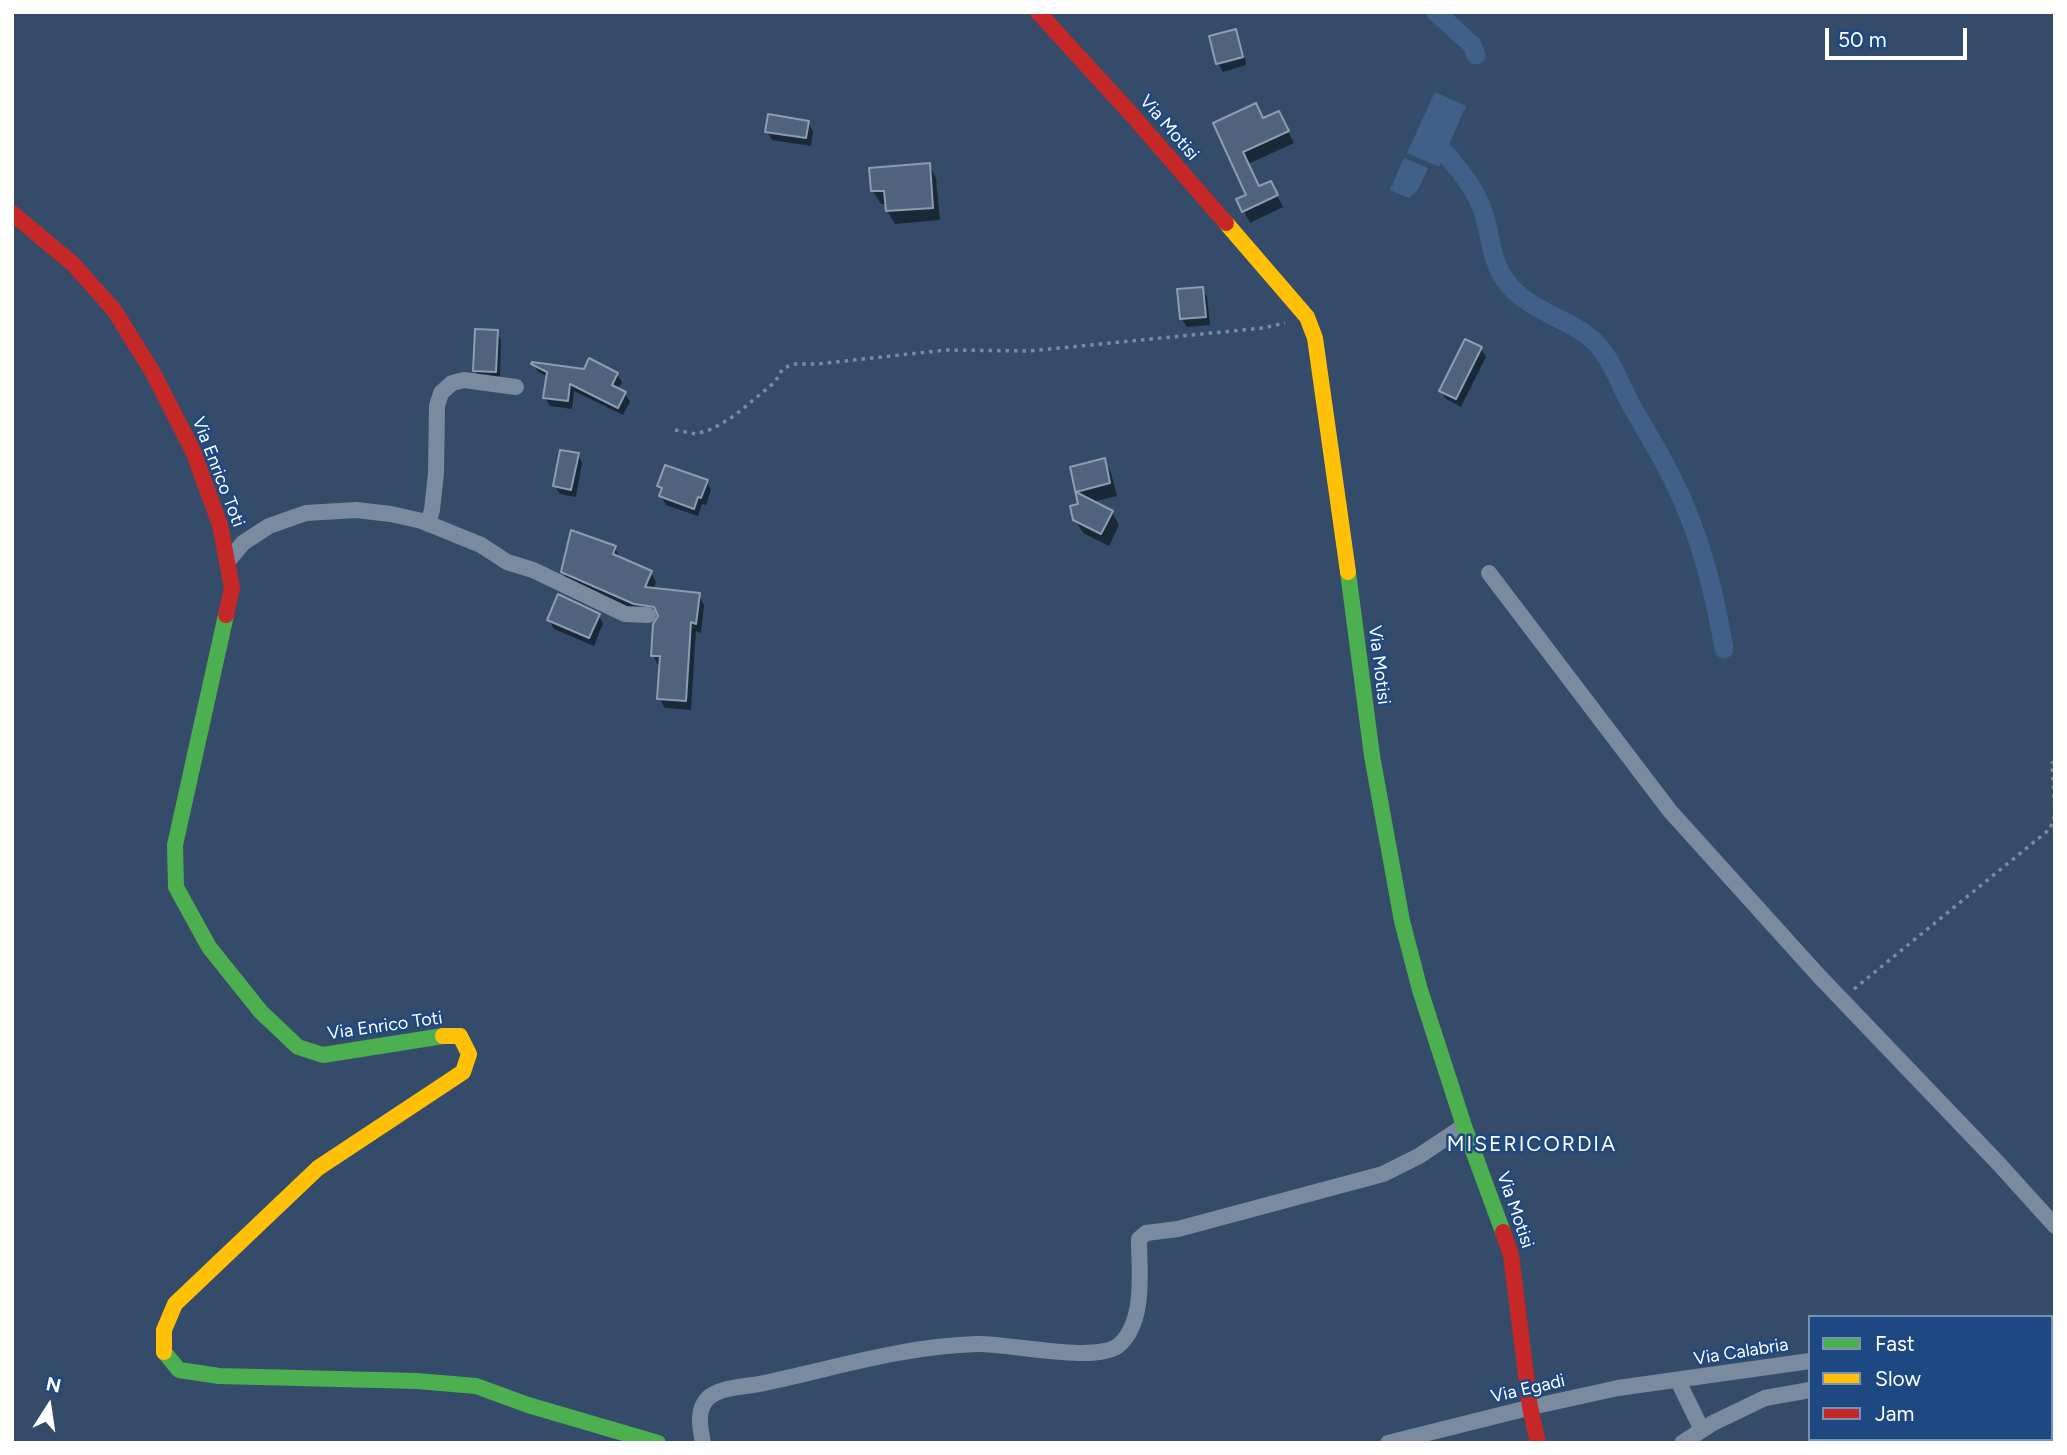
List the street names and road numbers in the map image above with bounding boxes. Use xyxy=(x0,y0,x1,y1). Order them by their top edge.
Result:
street label: Via Motisi xyxy=(1135,91,1203,165)
street label: Via Enrico Toti xyxy=(187,414,249,530)
street label: Via Motisi xyxy=(1363,624,1395,706)
street label: Via Enrico Toti xyxy=(326,1007,444,1045)
street label: Via Motisi xyxy=(1492,1169,1538,1251)
street label: Via Calabria xyxy=(1692,1334,1790,1370)
street label: Via Egadi xyxy=(1489,1370,1567,1408)

